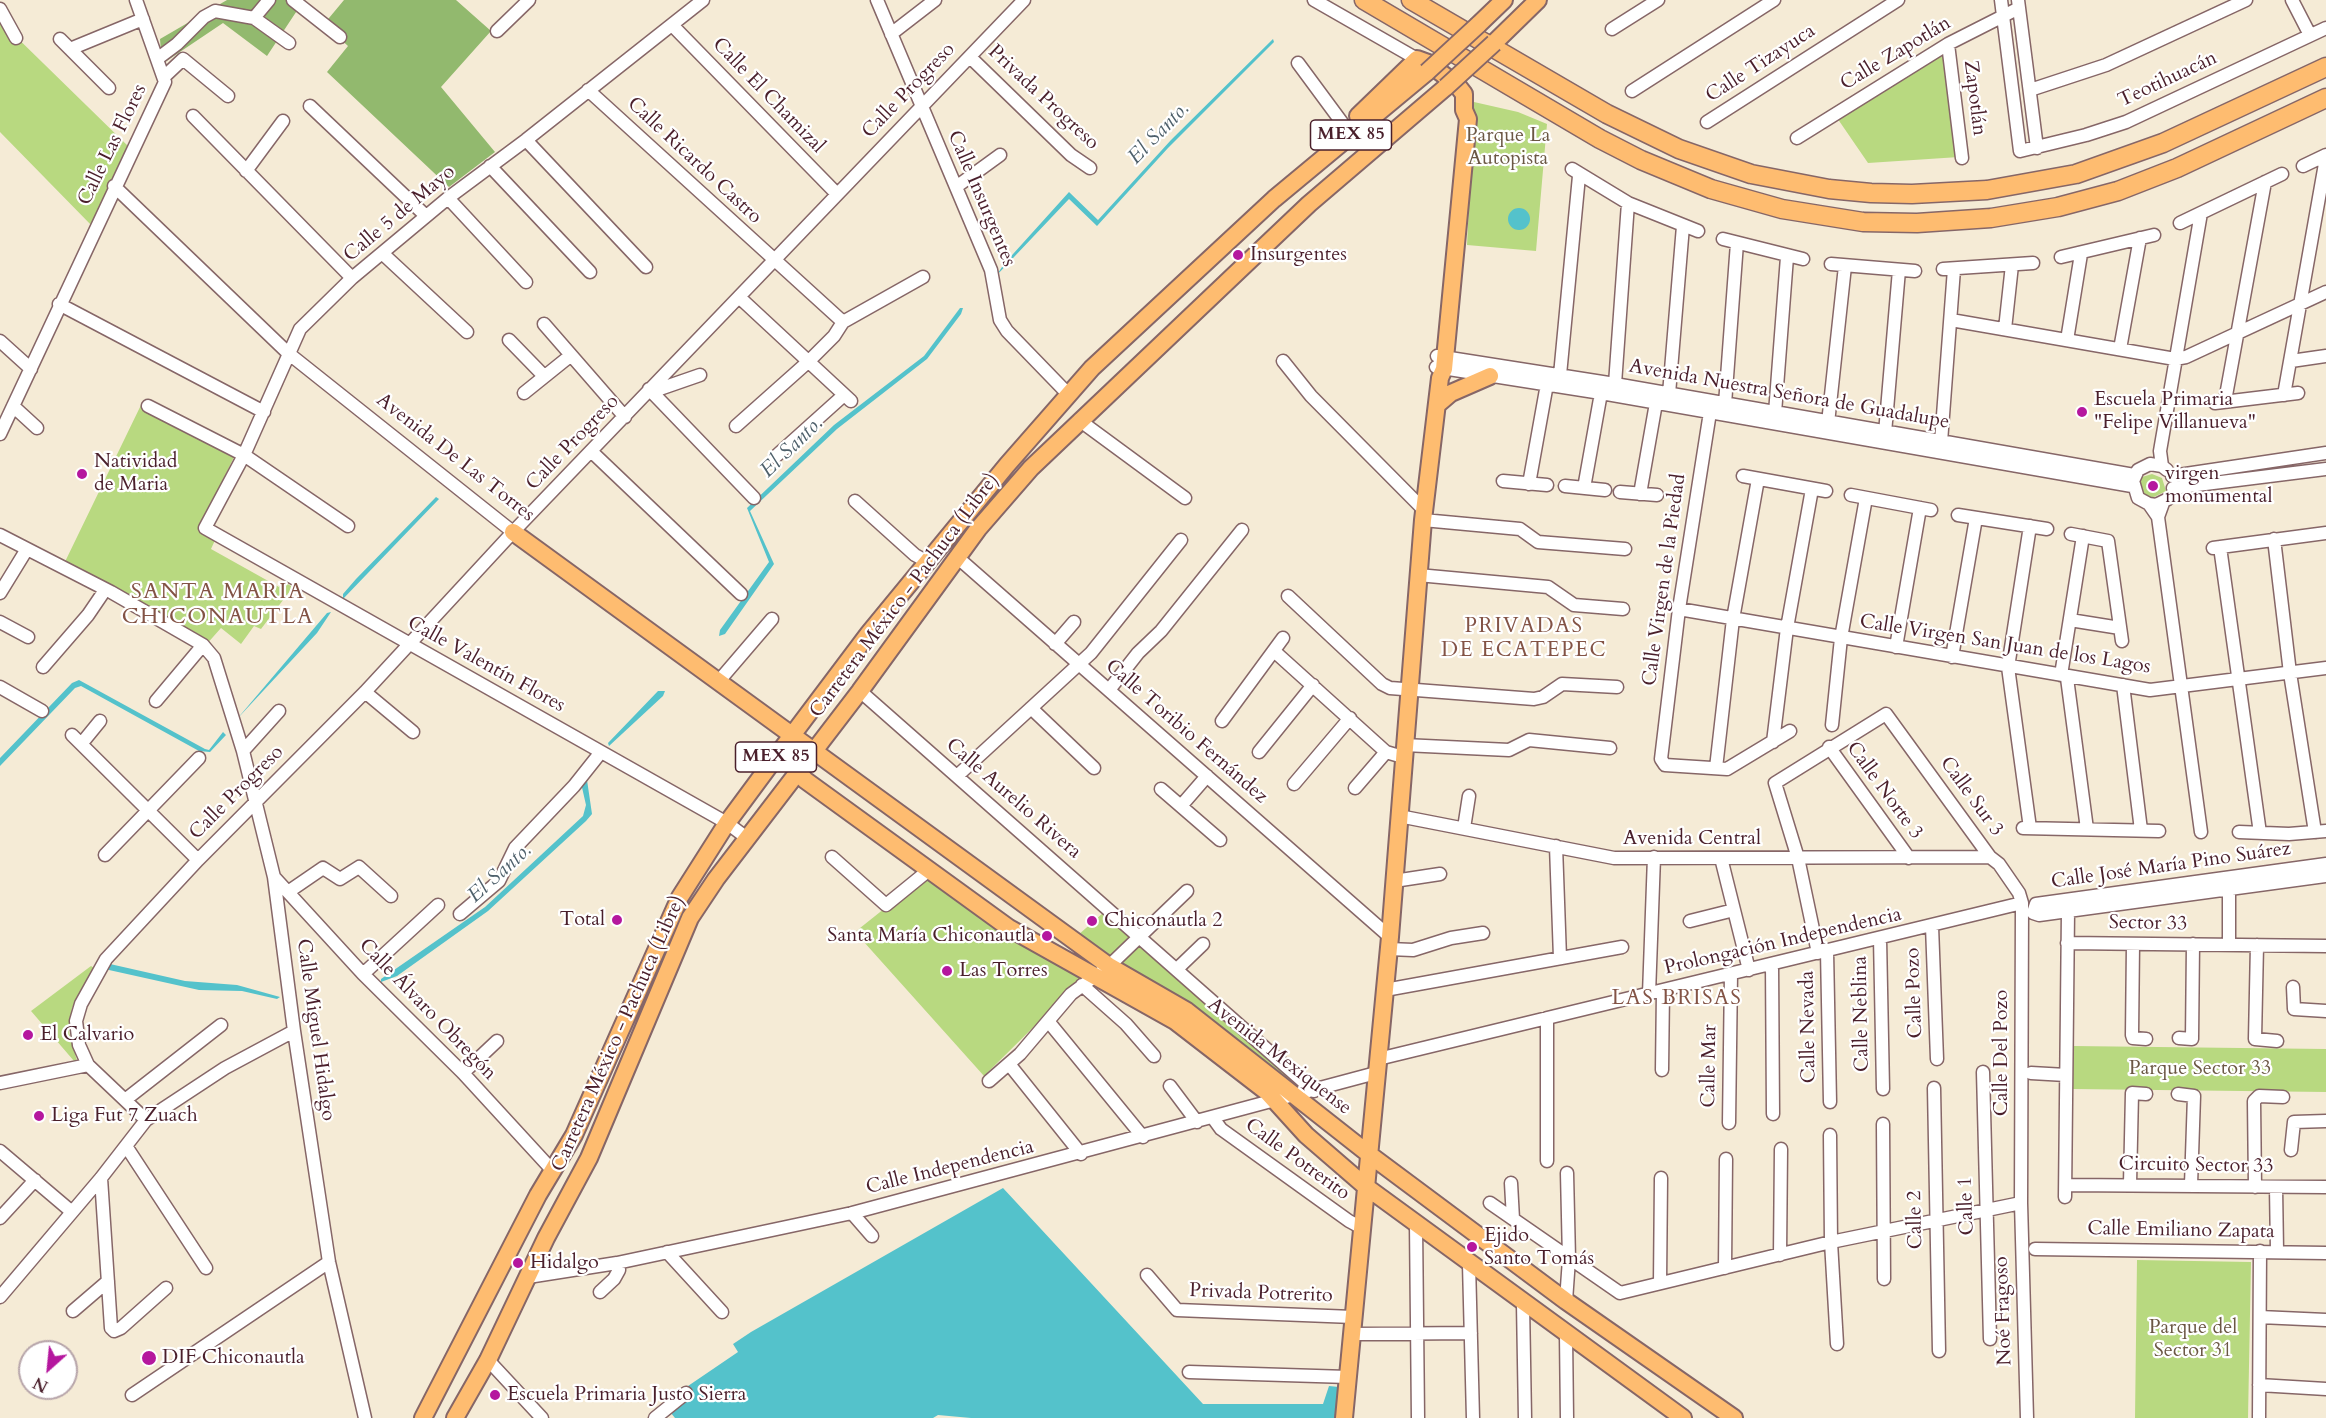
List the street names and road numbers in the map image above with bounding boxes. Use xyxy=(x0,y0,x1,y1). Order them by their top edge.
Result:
street label: Calle Zapotlán xyxy=(1837,12,1955,96)
street label: Calle Tizayuca xyxy=(1702,20,1820,108)
street label: Calle El Chamizal xyxy=(707,33,829,159)
street label: Calle Progreso xyxy=(857,38,961,144)
street label: Privada Progreso xyxy=(982,40,1104,156)
street label: Teotihuacán xyxy=(2115,47,2221,113)
street label: Zapotlán xyxy=(1957,59,1991,137)
street label: Calle Las Flores xyxy=(73,81,153,209)
street label: Calle Ricardo Castro xyxy=(622,93,766,229)
road number: MEX 85 xyxy=(1310,120,1392,150)
street label: Calle Insurgentes xyxy=(942,127,1020,271)
street label: Calle 5 de Mayo xyxy=(339,160,461,268)
street label: Avenida Nuestra Señora de Guadalupe xyxy=(1627,355,1951,435)
street label: Avenida De Las Torres xyxy=(371,389,539,527)
street label: Calle Progreso xyxy=(521,390,625,496)
street label: Carretera México - Pachuca (Libre) xyxy=(805,469,1005,723)
street label: Calle Virgen de la Piedad xyxy=(1638,472,1692,688)
street label: Calle Virgen San Juan de los Lagos xyxy=(1858,610,2152,680)
street label: Calle Valentín Flores xyxy=(403,612,569,718)
street label: Calle Toribio Fernández xyxy=(1100,655,1272,809)
street label: Calle Aurelio Rivera xyxy=(940,734,1086,864)
street label: Calle Norte 3 xyxy=(1841,738,1927,844)
street label: Calle Progreso xyxy=(185,741,289,845)
road number: MEX 85 xyxy=(736,742,816,772)
street label: Calle Sur 3 xyxy=(1934,753,2008,841)
street label: Avenida Central xyxy=(1623,827,1761,851)
street label: Calle José María Pino Suárez xyxy=(2050,837,2292,895)
street label: Carretera México - Pachuca (Libre) xyxy=(547,892,691,1176)
street label: Prolongación Independencia xyxy=(1662,903,1904,981)
street label: Sector 33 xyxy=(2109,911,2187,937)
street label: Calle Álvaro Obregón xyxy=(353,934,501,1086)
street label: Calle Miguel Hidalgo xyxy=(290,937,340,1123)
street label: Calle Pozo xyxy=(1901,947,1929,1039)
street label: Calle Neblina xyxy=(1849,956,1875,1072)
street label: Calle Nevada xyxy=(1796,970,1822,1084)
street label: Calle Del Pozo xyxy=(1990,990,2014,1116)
street label: Avenida Mexiquense xyxy=(1202,993,1356,1121)
street label: Calle Mar xyxy=(1697,1024,1723,1108)
street label: Calle Potrerito xyxy=(1240,1114,1354,1206)
street label: Calle Independencia xyxy=(864,1136,1036,1200)
street label: Circuito Sector 33 xyxy=(2118,1153,2274,1179)
street label: Calle 1 xyxy=(1954,1176,1980,1236)
street label: Calle 2 xyxy=(1903,1190,1929,1250)
street label: Calle Emiliano Zapata xyxy=(2087,1217,2275,1245)
street label: Noé Fragoso xyxy=(1990,1256,2018,1366)
street label: Privada Potrerito xyxy=(1189,1280,1333,1308)

